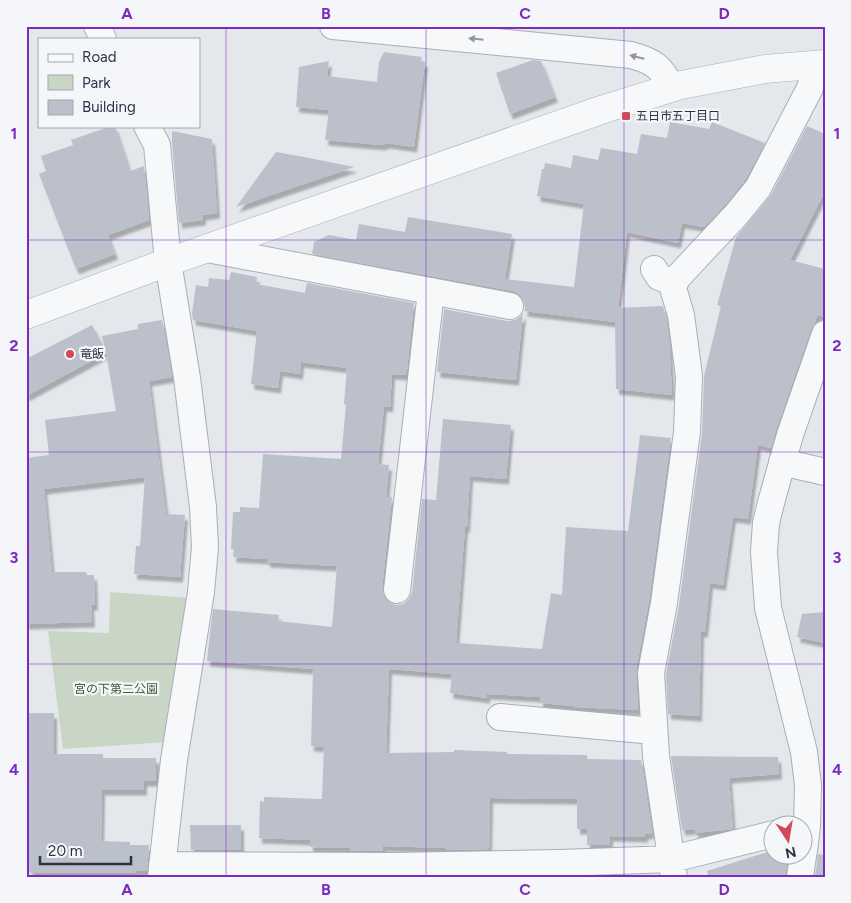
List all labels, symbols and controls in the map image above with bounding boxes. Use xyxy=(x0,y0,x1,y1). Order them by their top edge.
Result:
text: A xyxy=(121,4,133,23)
text: B xyxy=(321,4,331,23)
text: C xyxy=(519,4,531,23)
text: D xyxy=(718,4,730,23)
one-way arrow xyxy=(467,35,483,43)
legend xyxy=(38,38,200,128)
text: Road xyxy=(82,48,117,66)
one-way arrow xyxy=(630,53,645,61)
text: Park xyxy=(82,74,111,92)
text: Building xyxy=(82,98,136,116)
place label: 五日市五丁目口 xyxy=(636,109,720,123)
marker: 五日市五丁目口 xyxy=(620,110,632,122)
text: 1 xyxy=(11,124,17,143)
text: 1 xyxy=(834,124,840,143)
text: 2 xyxy=(9,336,19,355)
text: 2 xyxy=(832,336,842,355)
place label: 竜飯 xyxy=(80,347,104,361)
marker: 竜飯 xyxy=(64,348,76,360)
text: 3 xyxy=(10,548,19,567)
text: 3 xyxy=(833,548,842,567)
park label: 宮の下第二公園 xyxy=(74,682,158,696)
text: 4 xyxy=(9,760,19,779)
text: 4 xyxy=(832,760,842,779)
north arrow xyxy=(764,816,814,866)
scale bar xyxy=(40,833,131,865)
text: 20 m xyxy=(48,842,82,860)
text: N xyxy=(784,843,798,862)
text: A xyxy=(121,880,133,899)
text: B xyxy=(321,880,331,899)
text: C xyxy=(519,880,531,899)
text: D xyxy=(718,880,730,899)

